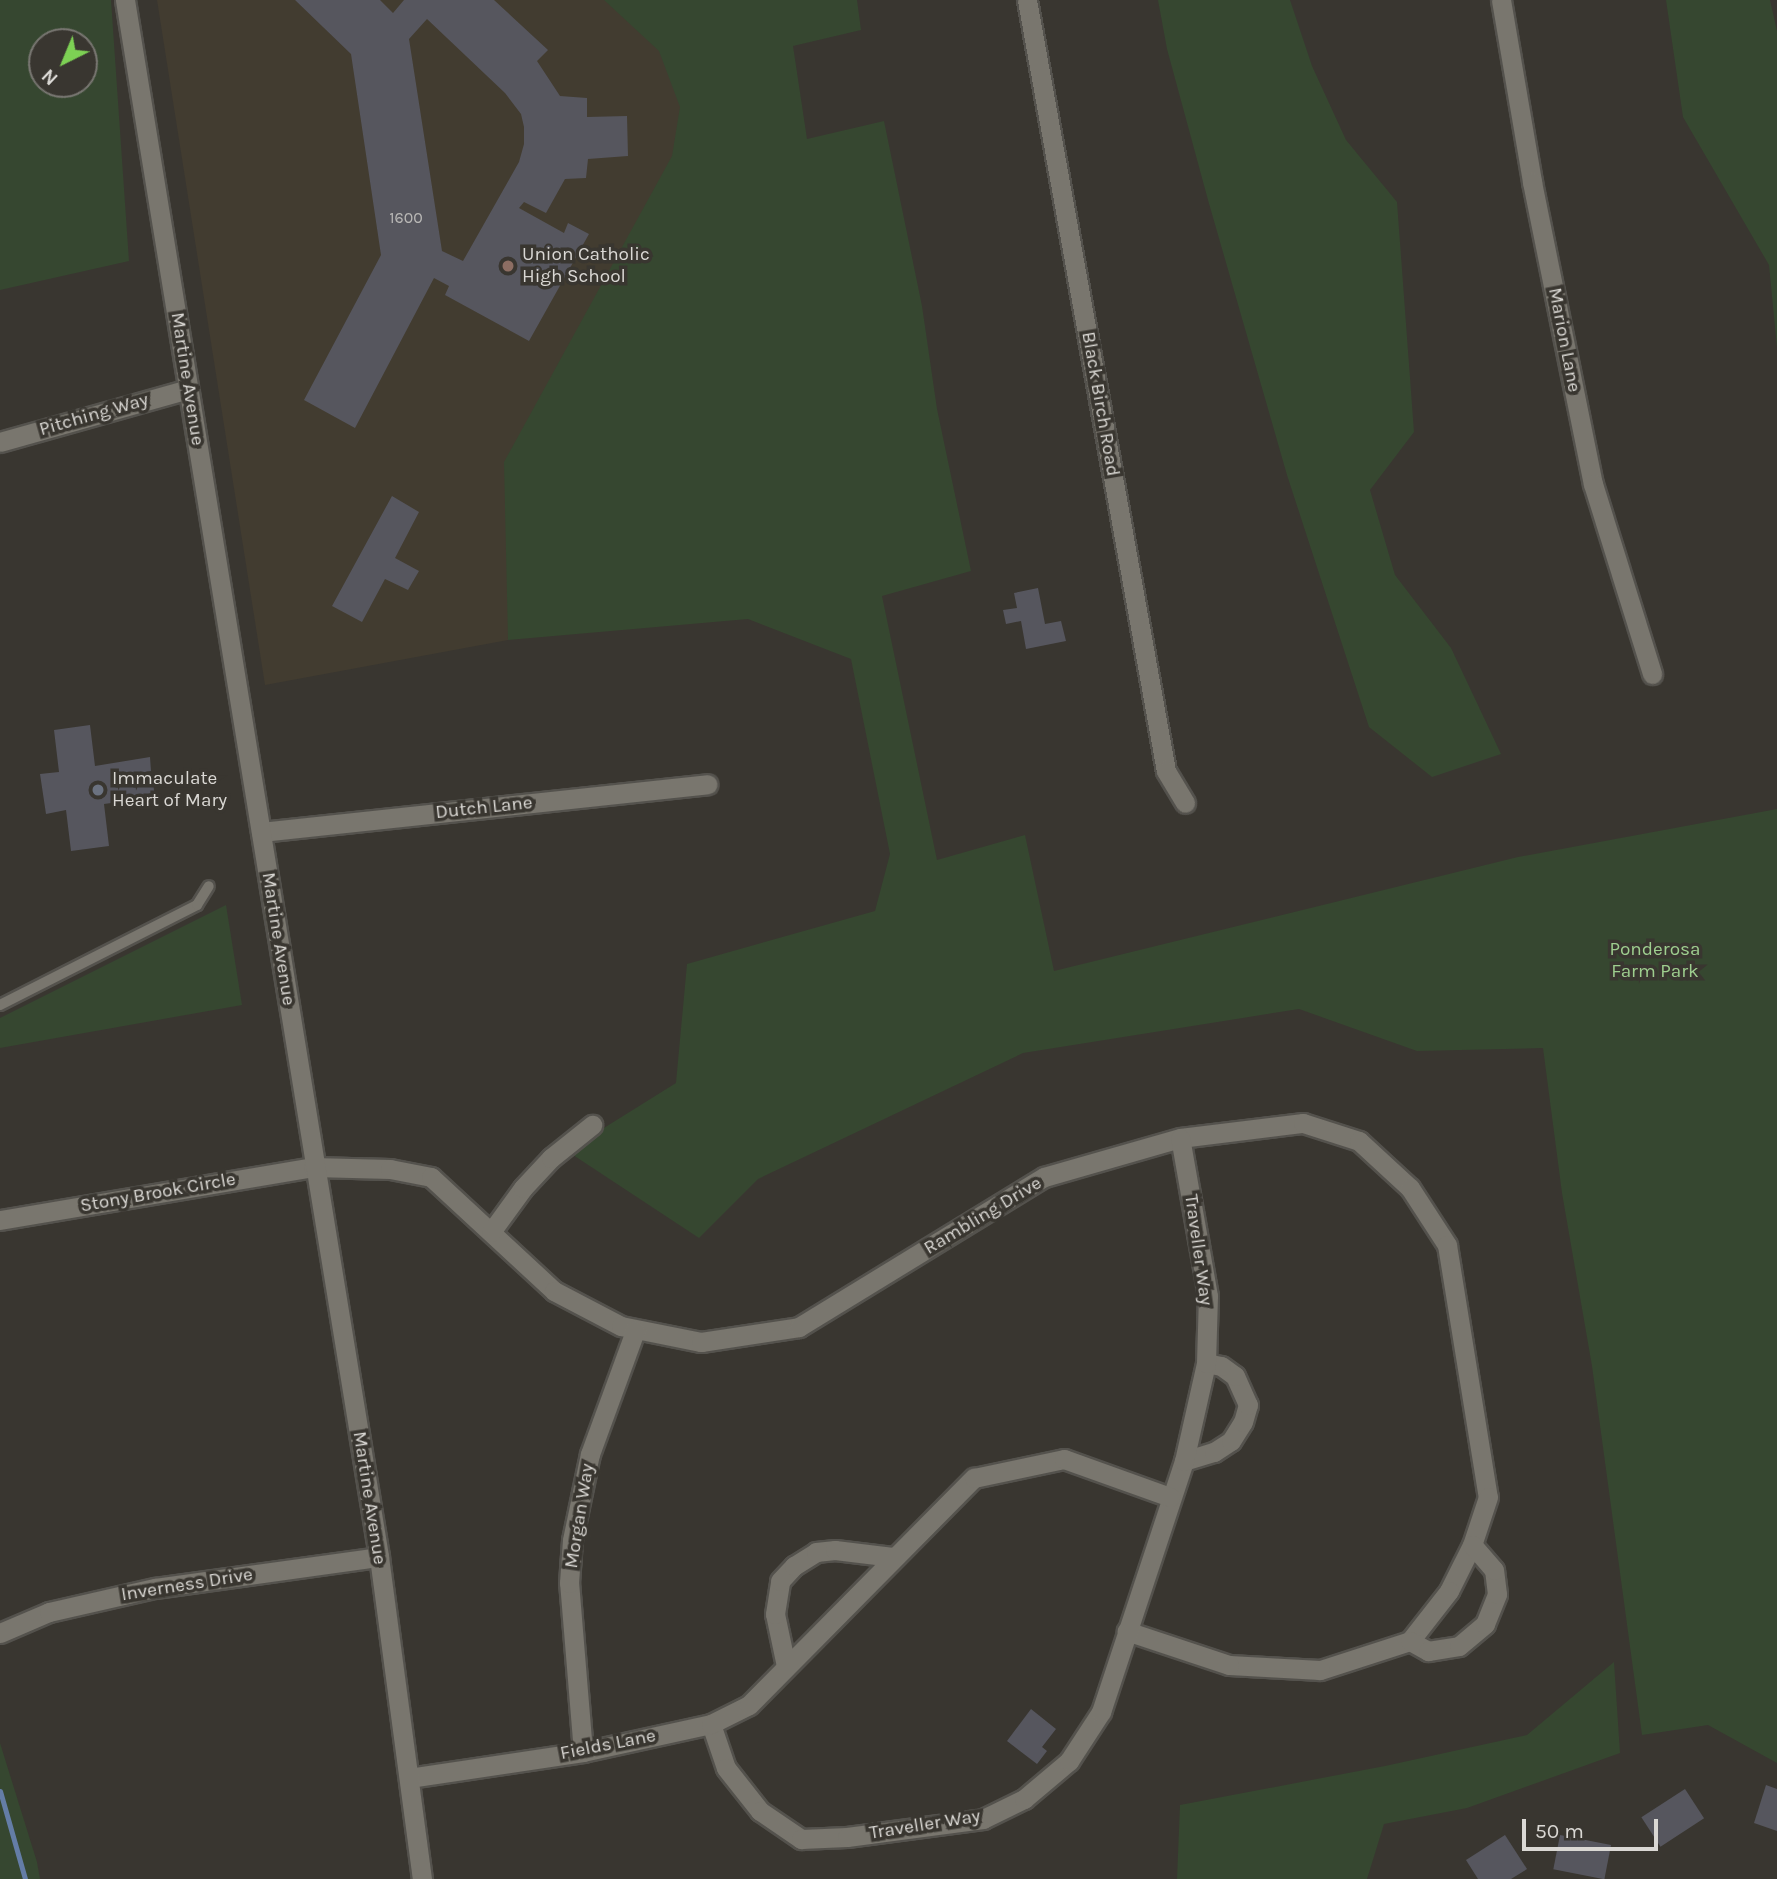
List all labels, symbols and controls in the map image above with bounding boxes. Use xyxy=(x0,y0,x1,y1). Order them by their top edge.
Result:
north arrow xyxy=(28,28,98,98)
text: N xyxy=(38,64,63,90)
house number: 1600 xyxy=(389,208,423,228)
place label: Union Catholic High School xyxy=(522,244,650,288)
marker: Union Catholic High School xyxy=(500,258,516,274)
street label: Marion Lane xyxy=(1543,286,1585,394)
street label: Martine Avenue xyxy=(165,311,209,447)
street label: Black Birch Road xyxy=(1076,330,1124,478)
street label: Pitching Way xyxy=(37,389,151,441)
place label: Immaculate Heart of Mary xyxy=(112,768,227,812)
marker: Immaculate Heart of Mary xyxy=(90,782,106,798)
street label: Dutch Lane xyxy=(434,792,534,824)
street label: Martine Avenue xyxy=(256,871,300,1007)
park label: Ponderosa Farm Park xyxy=(1609,939,1701,983)
street label: Stony Brook Circle xyxy=(78,1168,238,1218)
street label: Rambling Drive xyxy=(920,1172,1046,1260)
street label: Traveller Way xyxy=(1179,1193,1217,1307)
street label: Martine Avenue xyxy=(347,1430,391,1566)
street label: Morgan Way xyxy=(560,1462,600,1570)
street label: Inverness Drive xyxy=(120,1563,254,1607)
street label: Fields Lane xyxy=(558,1725,658,1765)
street label: Traveller Way xyxy=(868,1805,982,1845)
scale bar xyxy=(1525,1806,1662,1850)
text: 50 m xyxy=(1535,1819,1584,1843)

